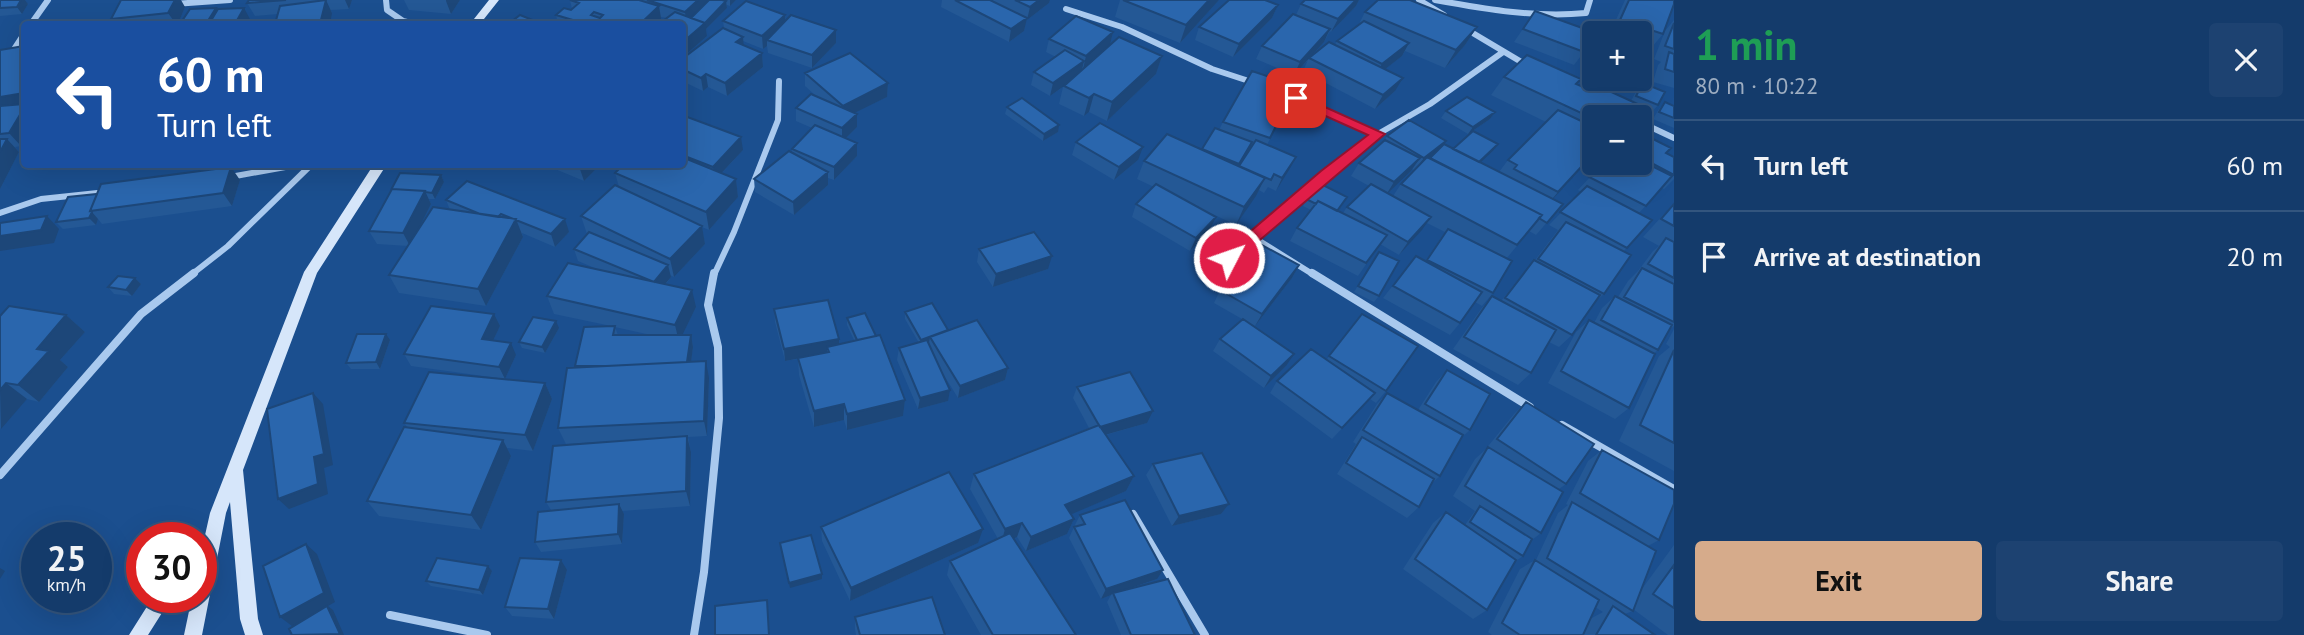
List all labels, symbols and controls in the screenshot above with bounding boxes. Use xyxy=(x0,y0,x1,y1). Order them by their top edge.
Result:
text: 1 min xyxy=(1695,17,1797,72)
map controls xyxy=(1582,21,1652,175)
button: + xyxy=(1582,21,1652,91)
button: close xyxy=(2209,23,2283,97)
text: 60 m xyxy=(157,42,264,106)
icon: left xyxy=(42,49,133,140)
pin xyxy=(1266,68,1326,128)
text: 80 m · 10:22 xyxy=(1695,71,1819,100)
icon: arrive xyxy=(1277,79,1315,117)
text: Turn left xyxy=(157,104,272,146)
button: − xyxy=(1582,105,1652,175)
icon: left xyxy=(1695,147,1733,185)
text: Turn left xyxy=(1754,149,1848,182)
text: 60 m xyxy=(2227,149,2283,182)
position arrow xyxy=(1192,221,1266,295)
icon: arrive xyxy=(1695,238,1733,276)
text: Arrive at destination xyxy=(1754,240,1981,273)
text: 20 m xyxy=(2227,240,2283,273)
speed limit sign: 30 xyxy=(126,522,217,613)
text: 25 xyxy=(47,535,86,581)
button: Exit xyxy=(1695,541,1982,621)
button: Share xyxy=(1996,541,2283,621)
text: km/h xyxy=(47,573,86,596)

